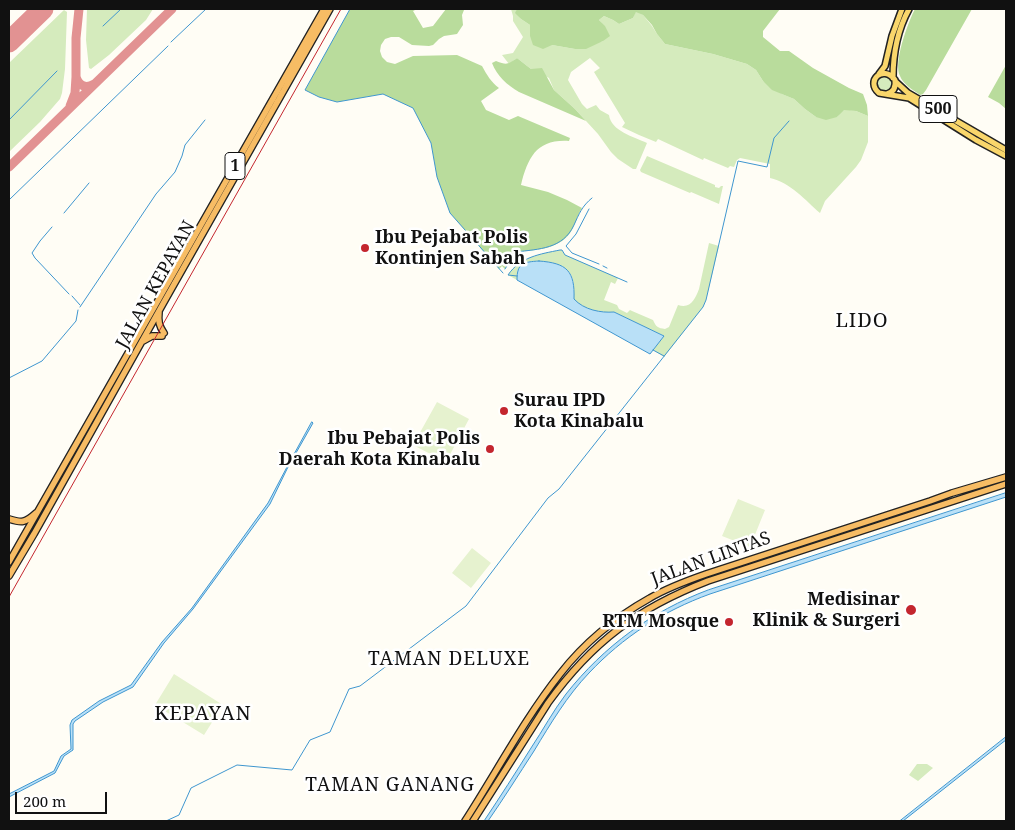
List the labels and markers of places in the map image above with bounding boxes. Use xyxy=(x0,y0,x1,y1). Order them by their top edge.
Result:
place label: Ibu Pejabat Polis Kontinjen Sabah xyxy=(375,227,528,270)
marker: Ibu Pejabat Polis Kontinjen Sabah xyxy=(359,242,371,254)
place label: Surau IPD Kota Kinabalu xyxy=(514,390,644,432)
marker: Surau IPD Kota Kinabalu xyxy=(498,405,510,417)
place label: Ibu Pebajat Polis Daerah Kota Kinabalu xyxy=(279,428,480,470)
marker: Ibu Pebajat Polis Daerah Kota Kinabalu xyxy=(484,443,496,455)
place label: Medisinar Klinik & Surgeri xyxy=(753,589,900,632)
marker: Medisinar Klinik & Surgeri xyxy=(904,603,918,617)
place label: RTM Mosque xyxy=(602,611,719,633)
marker: RTM Mosque xyxy=(723,616,735,628)

